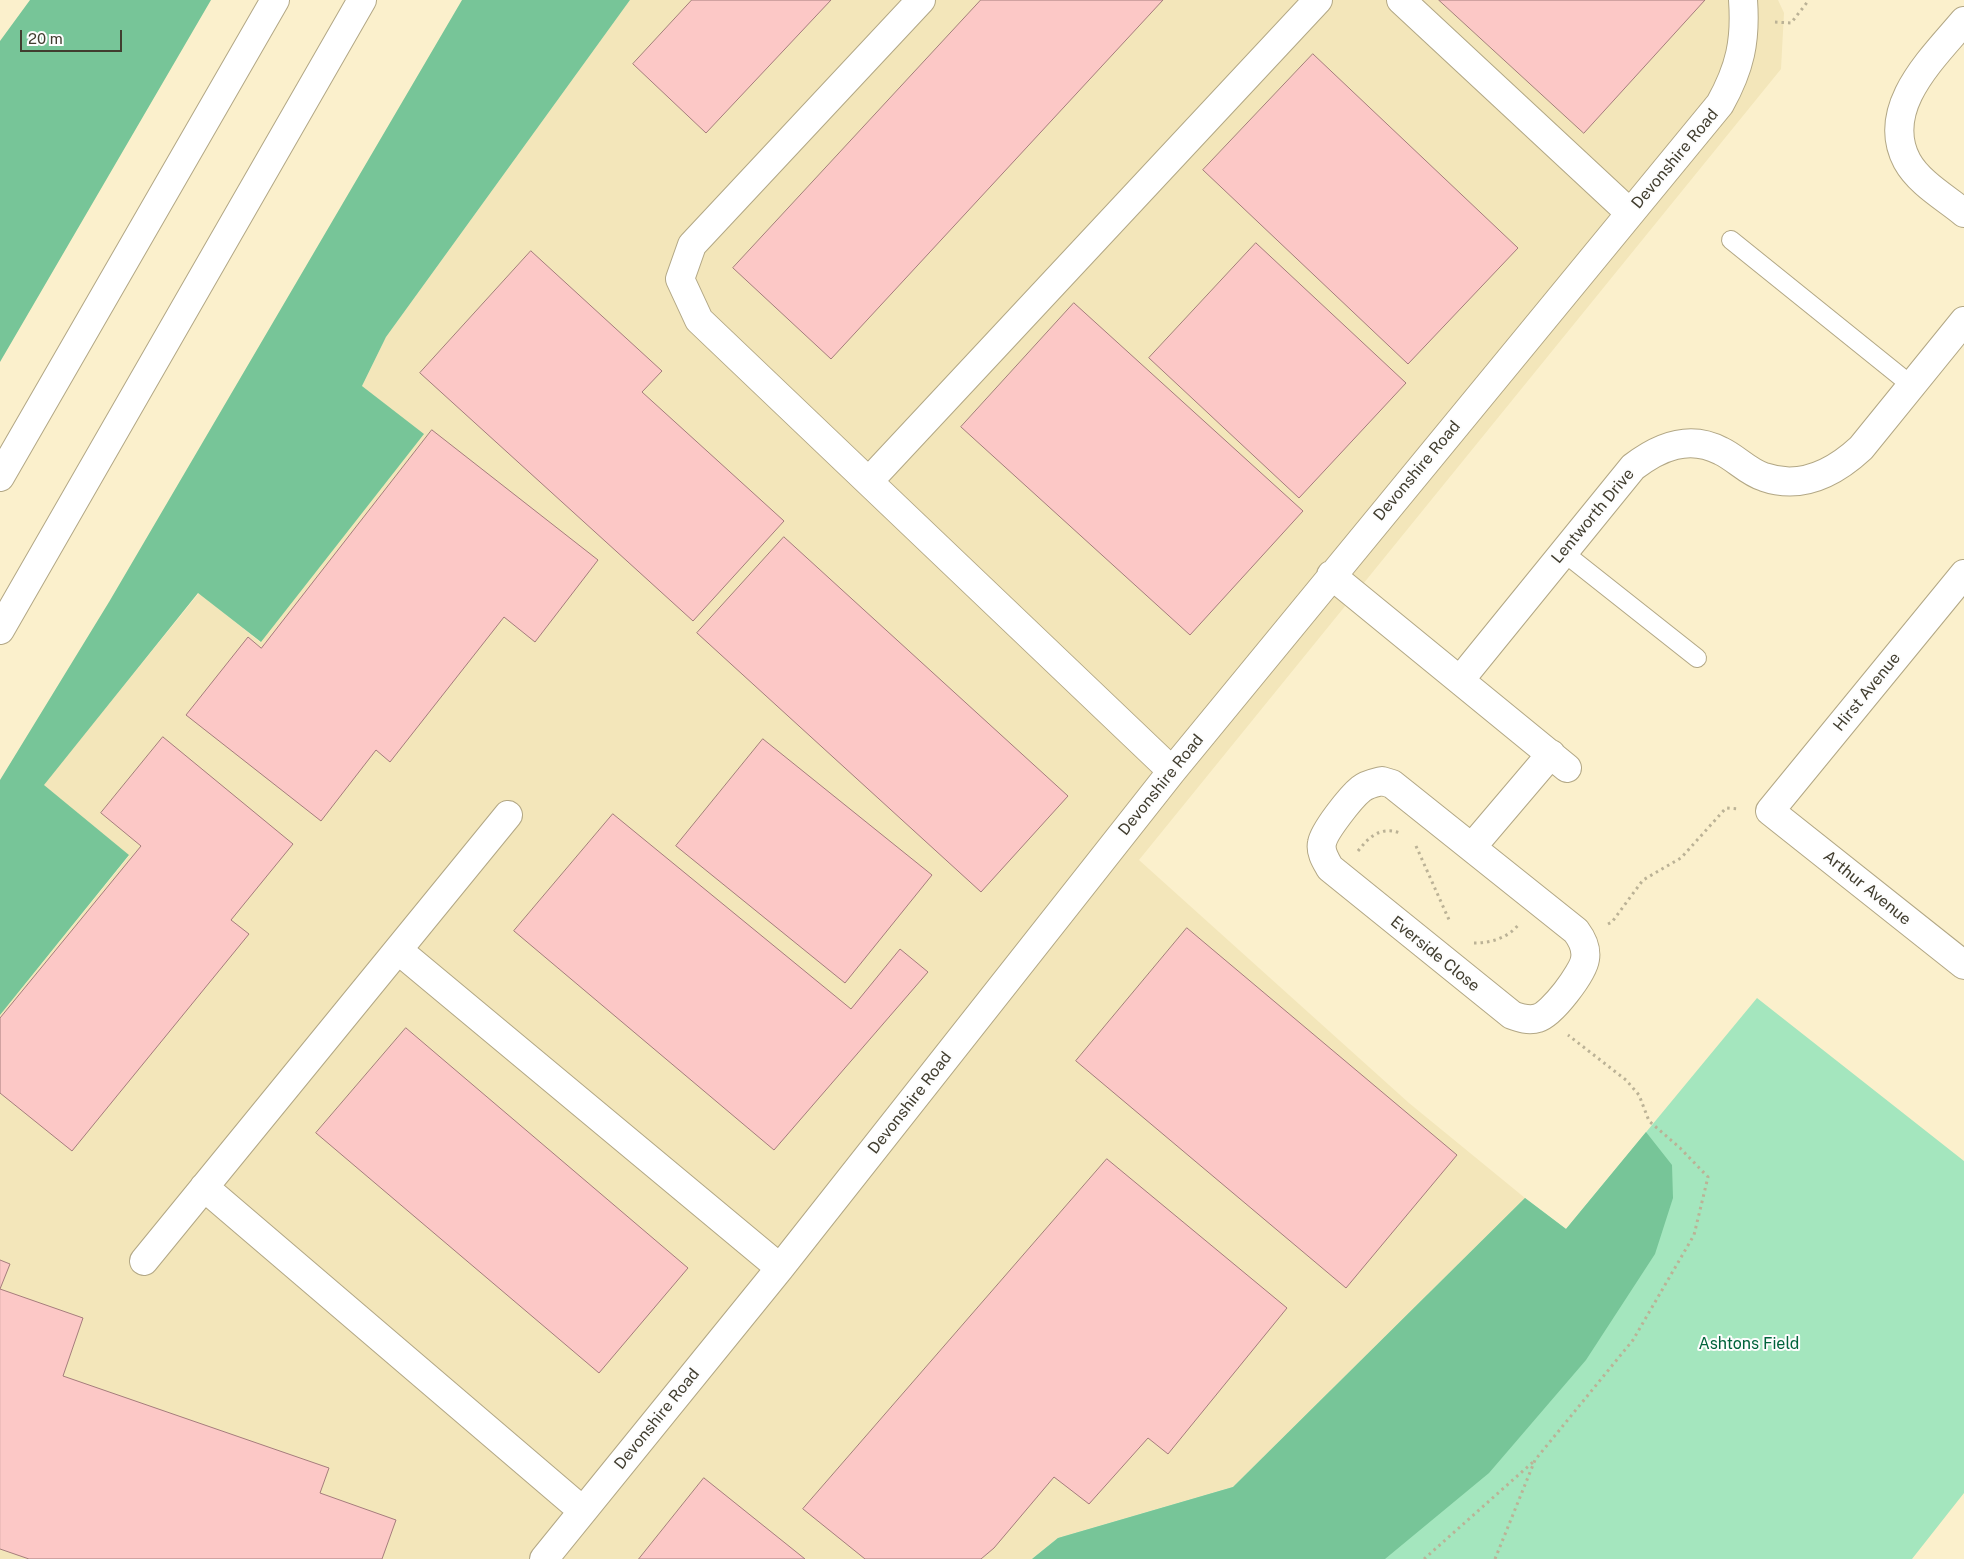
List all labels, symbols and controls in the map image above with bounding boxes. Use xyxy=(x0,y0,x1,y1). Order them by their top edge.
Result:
scale bar xyxy=(22,20,125,52)
text: 20 m xyxy=(28,30,63,47)
street label: Devonshire Road xyxy=(1628,105,1722,213)
street label: Devonshire Road xyxy=(1370,417,1464,525)
street label: Lentworth Drive xyxy=(1548,465,1638,567)
street label: Hirst Avenue xyxy=(1829,649,1905,735)
street label: Devonshire Road xyxy=(1114,731,1208,839)
street label: Arthur Avenue xyxy=(1819,847,1915,929)
street label: Everside Close xyxy=(1387,912,1483,996)
street label: Devonshire Road xyxy=(864,1048,956,1158)
park label: Ashtons Field xyxy=(1699,1334,1799,1354)
street label: Devonshire Road xyxy=(610,1365,704,1473)

